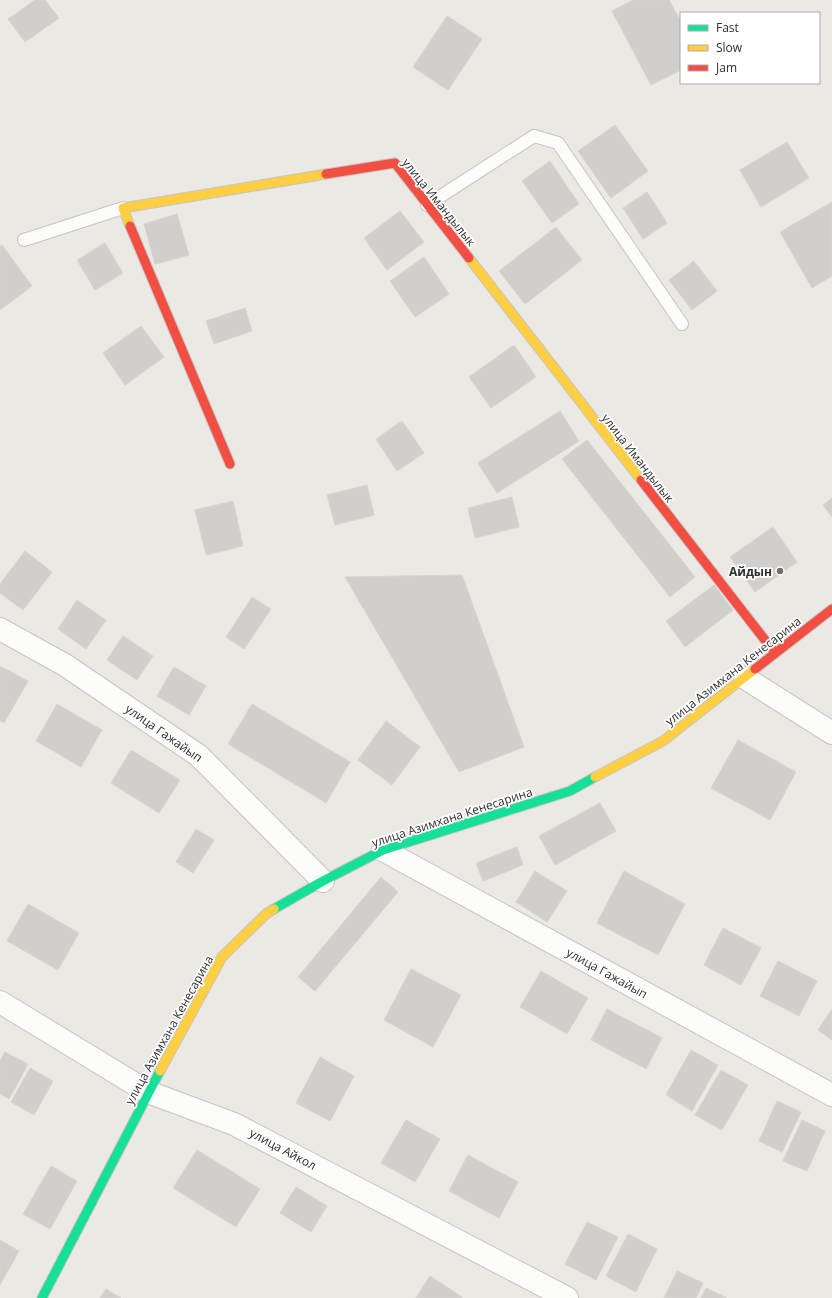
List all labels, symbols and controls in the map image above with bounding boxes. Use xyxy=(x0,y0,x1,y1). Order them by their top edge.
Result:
legend xyxy=(680,12,820,84)
text: Fast xyxy=(716,19,739,36)
text: Slow xyxy=(716,39,743,56)
text: Jam xyxy=(715,59,737,76)
street label: улица Имандылык xyxy=(398,155,480,250)
street label: улица Имандылык xyxy=(598,410,679,507)
place label: Айдын xyxy=(729,563,772,580)
marker: Айдын xyxy=(775,566,785,576)
street label: улица Азимхана Кенесарина xyxy=(662,613,804,729)
street label: улица Гажайып xyxy=(122,700,206,766)
street label: улица Азимхана Кенесарина xyxy=(369,783,535,851)
street label: улица Гажайып xyxy=(563,944,651,1002)
street label: улица Азимхана Кенесарина xyxy=(121,952,217,1108)
street label: улица Айкол xyxy=(247,1124,319,1174)

